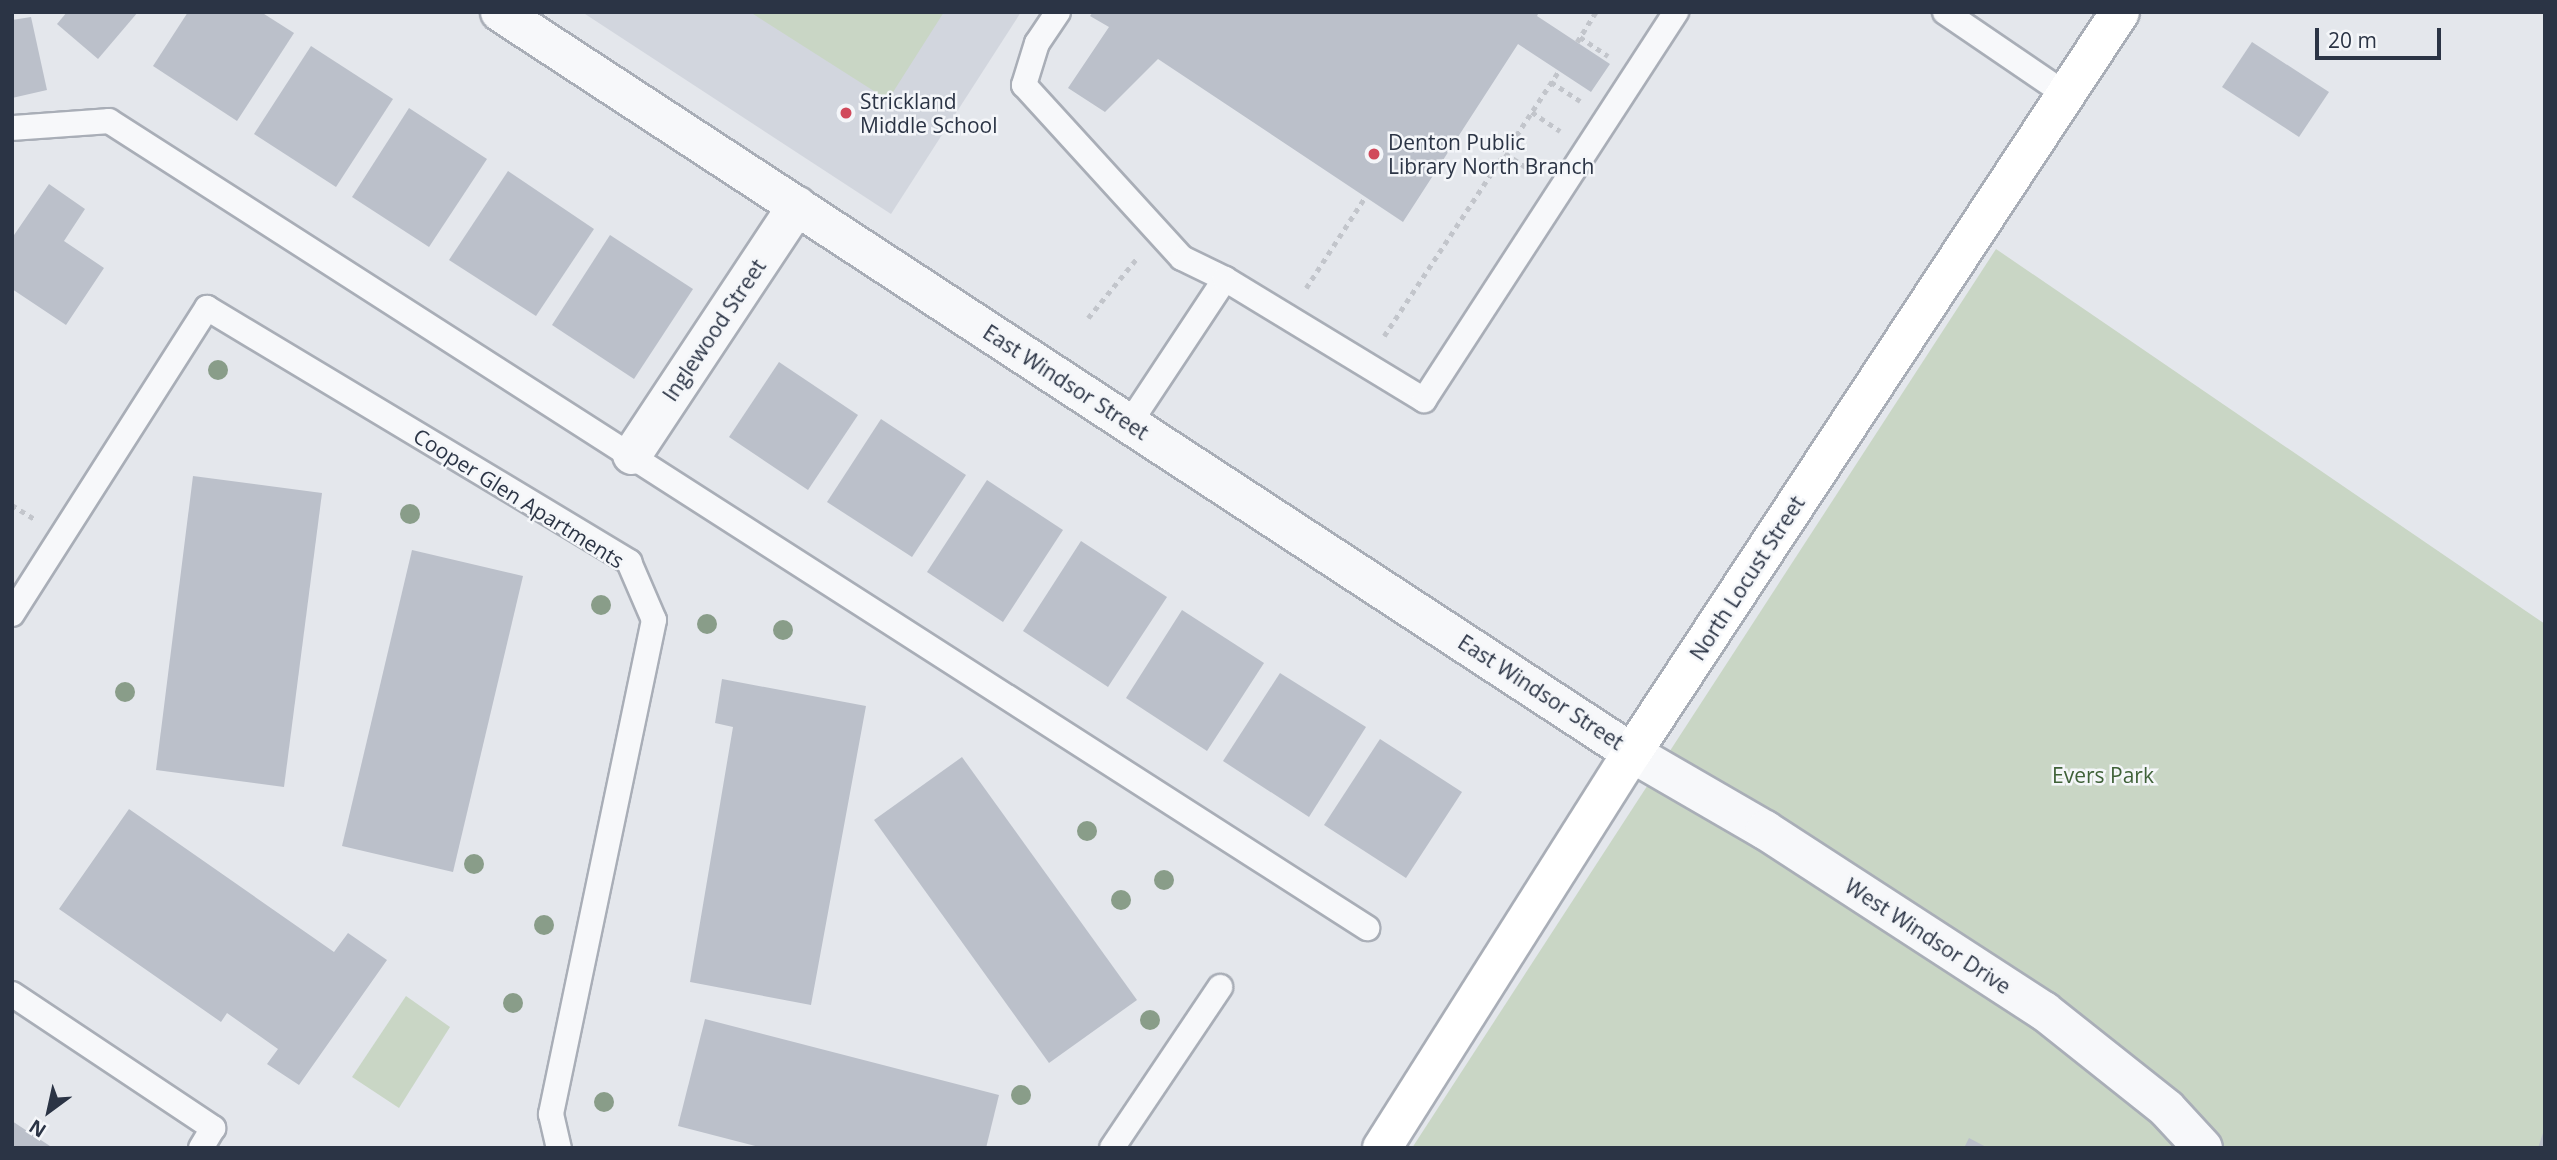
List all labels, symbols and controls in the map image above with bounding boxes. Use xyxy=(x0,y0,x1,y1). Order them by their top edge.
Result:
scale bar xyxy=(2319,14,2445,58)
text: 20 m xyxy=(2328,26,2377,54)
place label: Strickland Middle School xyxy=(860,88,997,138)
marker: Strickland Middle School xyxy=(838,105,854,121)
place label: Denton Public Library North Branch xyxy=(1388,129,1594,179)
marker: Denton Public Library North Branch xyxy=(1366,146,1382,162)
street label: Inglewood Street xyxy=(657,254,771,406)
street label: East Windsor Street xyxy=(979,319,1153,445)
street label: Cooper Glen Apartments xyxy=(409,423,629,573)
street label: North Locust Street xyxy=(1684,491,1810,665)
street label: East Windsor Street xyxy=(1454,629,1628,755)
park label: Evers Park xyxy=(2052,762,2154,788)
street label: West Windsor Drive xyxy=(1840,873,2016,999)
north arrow xyxy=(14,1076,84,1146)
text: N xyxy=(24,1114,51,1144)

